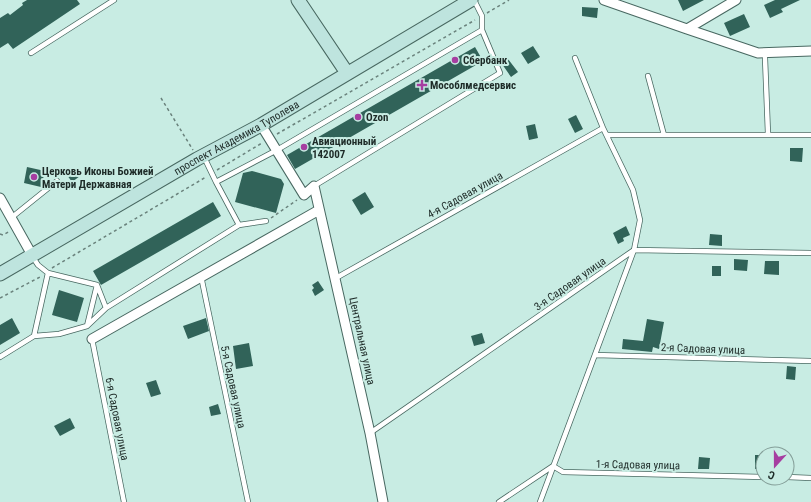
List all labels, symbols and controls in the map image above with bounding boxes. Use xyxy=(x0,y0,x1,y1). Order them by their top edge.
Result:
place label: Сбербанк xyxy=(463,54,508,67)
marker: Сбербанк xyxy=(450,55,460,65)
place label: Мособлмедсервис xyxy=(430,79,516,92)
marker: Мособлмедсервис xyxy=(417,80,427,90)
street label: проспект Академика Туполева xyxy=(172,97,301,178)
place label: Ozon xyxy=(366,111,388,124)
marker: Ozon xyxy=(353,112,363,122)
place label: Авиационный 142007 xyxy=(312,135,376,161)
marker: Авиационный 142007 xyxy=(299,142,309,152)
place label: Церковь Иконы Божией Матери Державная xyxy=(42,165,153,191)
street label: 4-я Садовая улица xyxy=(425,169,505,221)
marker: Церковь Иконы Божией Матери Державная xyxy=(29,172,39,182)
street label: 3-я Садовая улица xyxy=(532,255,608,313)
street label: Центральная улица xyxy=(346,296,378,386)
street label: 2-я Садовая улица xyxy=(661,341,745,357)
street label: 5-я Садовая улица xyxy=(218,344,248,430)
street label: 6-я Садовая улица xyxy=(103,376,131,462)
north arrow xyxy=(755,446,795,486)
street label: 1-я Садовая улица xyxy=(596,458,680,472)
text: С xyxy=(766,468,777,482)

